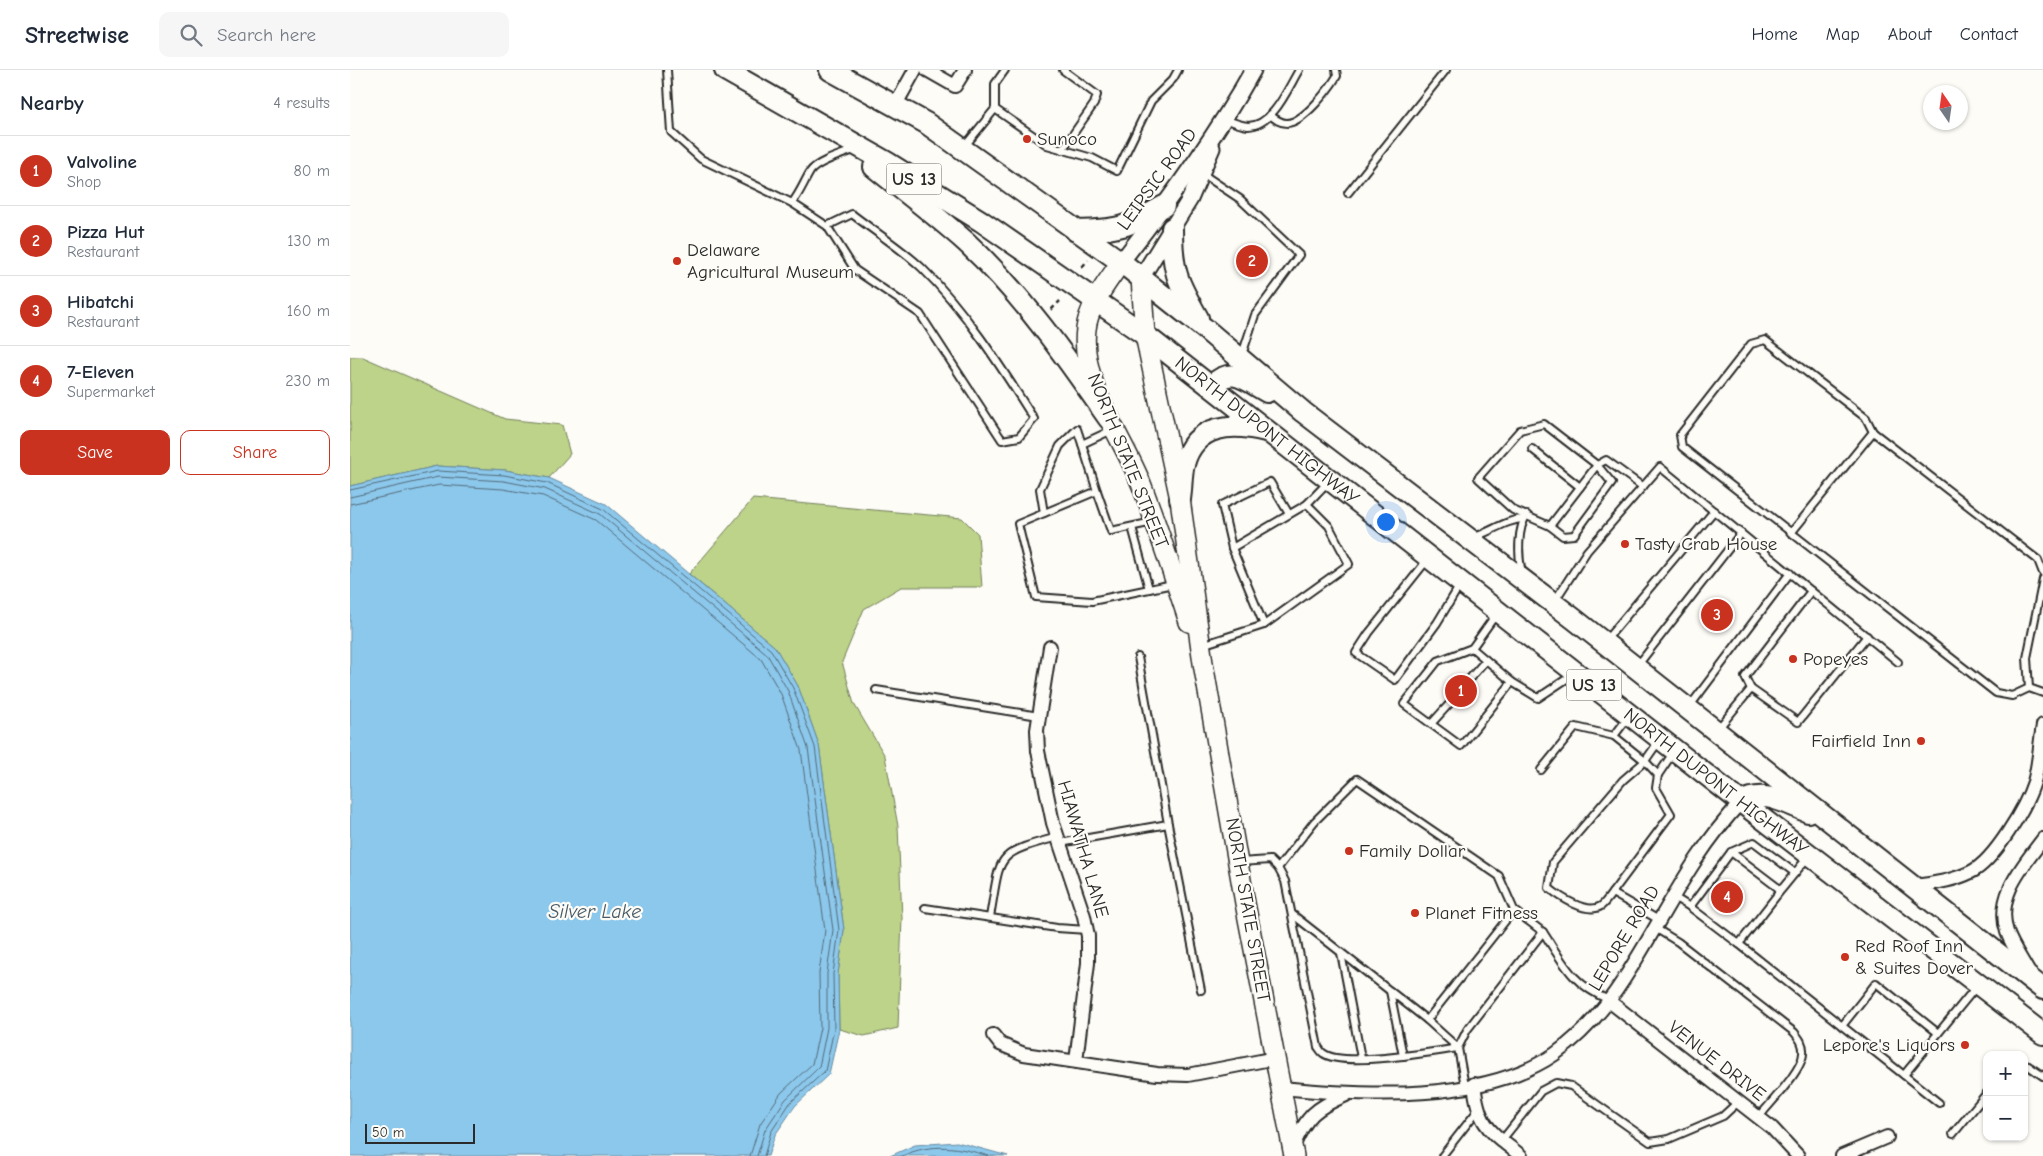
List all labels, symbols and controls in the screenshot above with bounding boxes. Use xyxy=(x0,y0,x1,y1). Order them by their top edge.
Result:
search box xyxy=(159,12,509,57)
text: Streetwise xyxy=(25,21,129,49)
icon: search xyxy=(177,21,205,49)
text: Search here xyxy=(217,24,316,46)
text: Home xyxy=(1751,24,1798,45)
text: Map xyxy=(1826,24,1860,45)
text: About xyxy=(1888,24,1932,45)
text: Contact xyxy=(1960,24,2018,45)
north arrow xyxy=(1923,85,1968,130)
text: Nearby xyxy=(20,91,84,115)
text: 4 results xyxy=(273,94,330,112)
street label: LEIPSIC ROAD xyxy=(1113,124,1201,234)
place label: Sunoco xyxy=(1037,128,1097,150)
marker: Sunoco xyxy=(1021,133,1033,145)
text: Valvoline xyxy=(67,151,137,173)
text: 1 xyxy=(33,162,39,180)
text: 80 m xyxy=(293,162,330,180)
road number: US 13 xyxy=(886,164,942,195)
text: Shop xyxy=(67,173,101,191)
text: Pizza Hut xyxy=(67,221,144,243)
text: 2 xyxy=(32,232,40,250)
text: 130 m xyxy=(287,232,330,250)
place label: Delaware Agricultural Museum xyxy=(687,239,854,283)
pin: 2 xyxy=(1236,242,1268,280)
text: Restaurant xyxy=(67,243,139,261)
marker: Delaware Agricultural Museum xyxy=(671,255,683,267)
text: Hibatchi xyxy=(67,291,134,313)
text: 3 xyxy=(32,302,40,320)
text: 160 m xyxy=(287,302,330,320)
text: Restaurant xyxy=(67,313,139,331)
street label: NORTH DUPONT HIGHWAY xyxy=(1171,352,1364,510)
text: 7-Eleven xyxy=(67,361,134,383)
street label: NORTH STATE STREET xyxy=(1083,370,1173,552)
text: 4 xyxy=(32,372,40,390)
text: 230 m xyxy=(285,372,330,390)
text: Supermarket xyxy=(67,383,155,401)
button: Save xyxy=(20,430,170,475)
button: Share xyxy=(180,430,330,475)
your location xyxy=(1373,509,1399,535)
place label: Tasty Crab House xyxy=(1635,533,1777,555)
marker: Tasty Crab House xyxy=(1619,538,1631,550)
pin: 3 xyxy=(1701,596,1733,634)
place label: Popeyes xyxy=(1803,648,1868,670)
marker: Popeyes xyxy=(1787,653,1799,665)
road number: US 13 xyxy=(1566,670,1622,700)
pin: 1 xyxy=(1445,672,1477,710)
street label: NORTH DUPONT HIGHWAY xyxy=(1619,703,1813,861)
place label: Fairfield Inn xyxy=(1811,730,1911,752)
marker: Fairfield Inn xyxy=(1915,735,1927,747)
street label: HIAWATHA LANE xyxy=(1053,778,1113,920)
street label: NORTH STATE STREET xyxy=(1221,816,1275,1004)
place label: Family Dollar xyxy=(1359,840,1466,862)
marker: Family Dollar xyxy=(1343,845,1355,857)
pin: 4 xyxy=(1711,878,1743,916)
street label: LEPORE ROAD xyxy=(1584,881,1664,995)
water label: Silver Lake xyxy=(549,900,641,923)
place label: Planet Fitness xyxy=(1425,902,1538,924)
marker: Planet Fitness xyxy=(1409,907,1421,919)
place label: Red Roof Inn & Suites Dover xyxy=(1855,935,1974,979)
marker: Red Roof Inn & Suites Dover xyxy=(1839,951,1851,963)
street label: VENUE DRIVE xyxy=(1664,1016,1770,1106)
place label: Lepore's Liquors xyxy=(1823,1034,1955,1056)
marker: Lepore's Liquors xyxy=(1959,1039,1971,1051)
map controls xyxy=(1983,1051,2028,1141)
button: + xyxy=(1983,1051,2028,1096)
button: − xyxy=(1983,1096,2028,1141)
scale bar xyxy=(365,1121,475,1144)
text: 50 m xyxy=(372,1124,404,1141)

